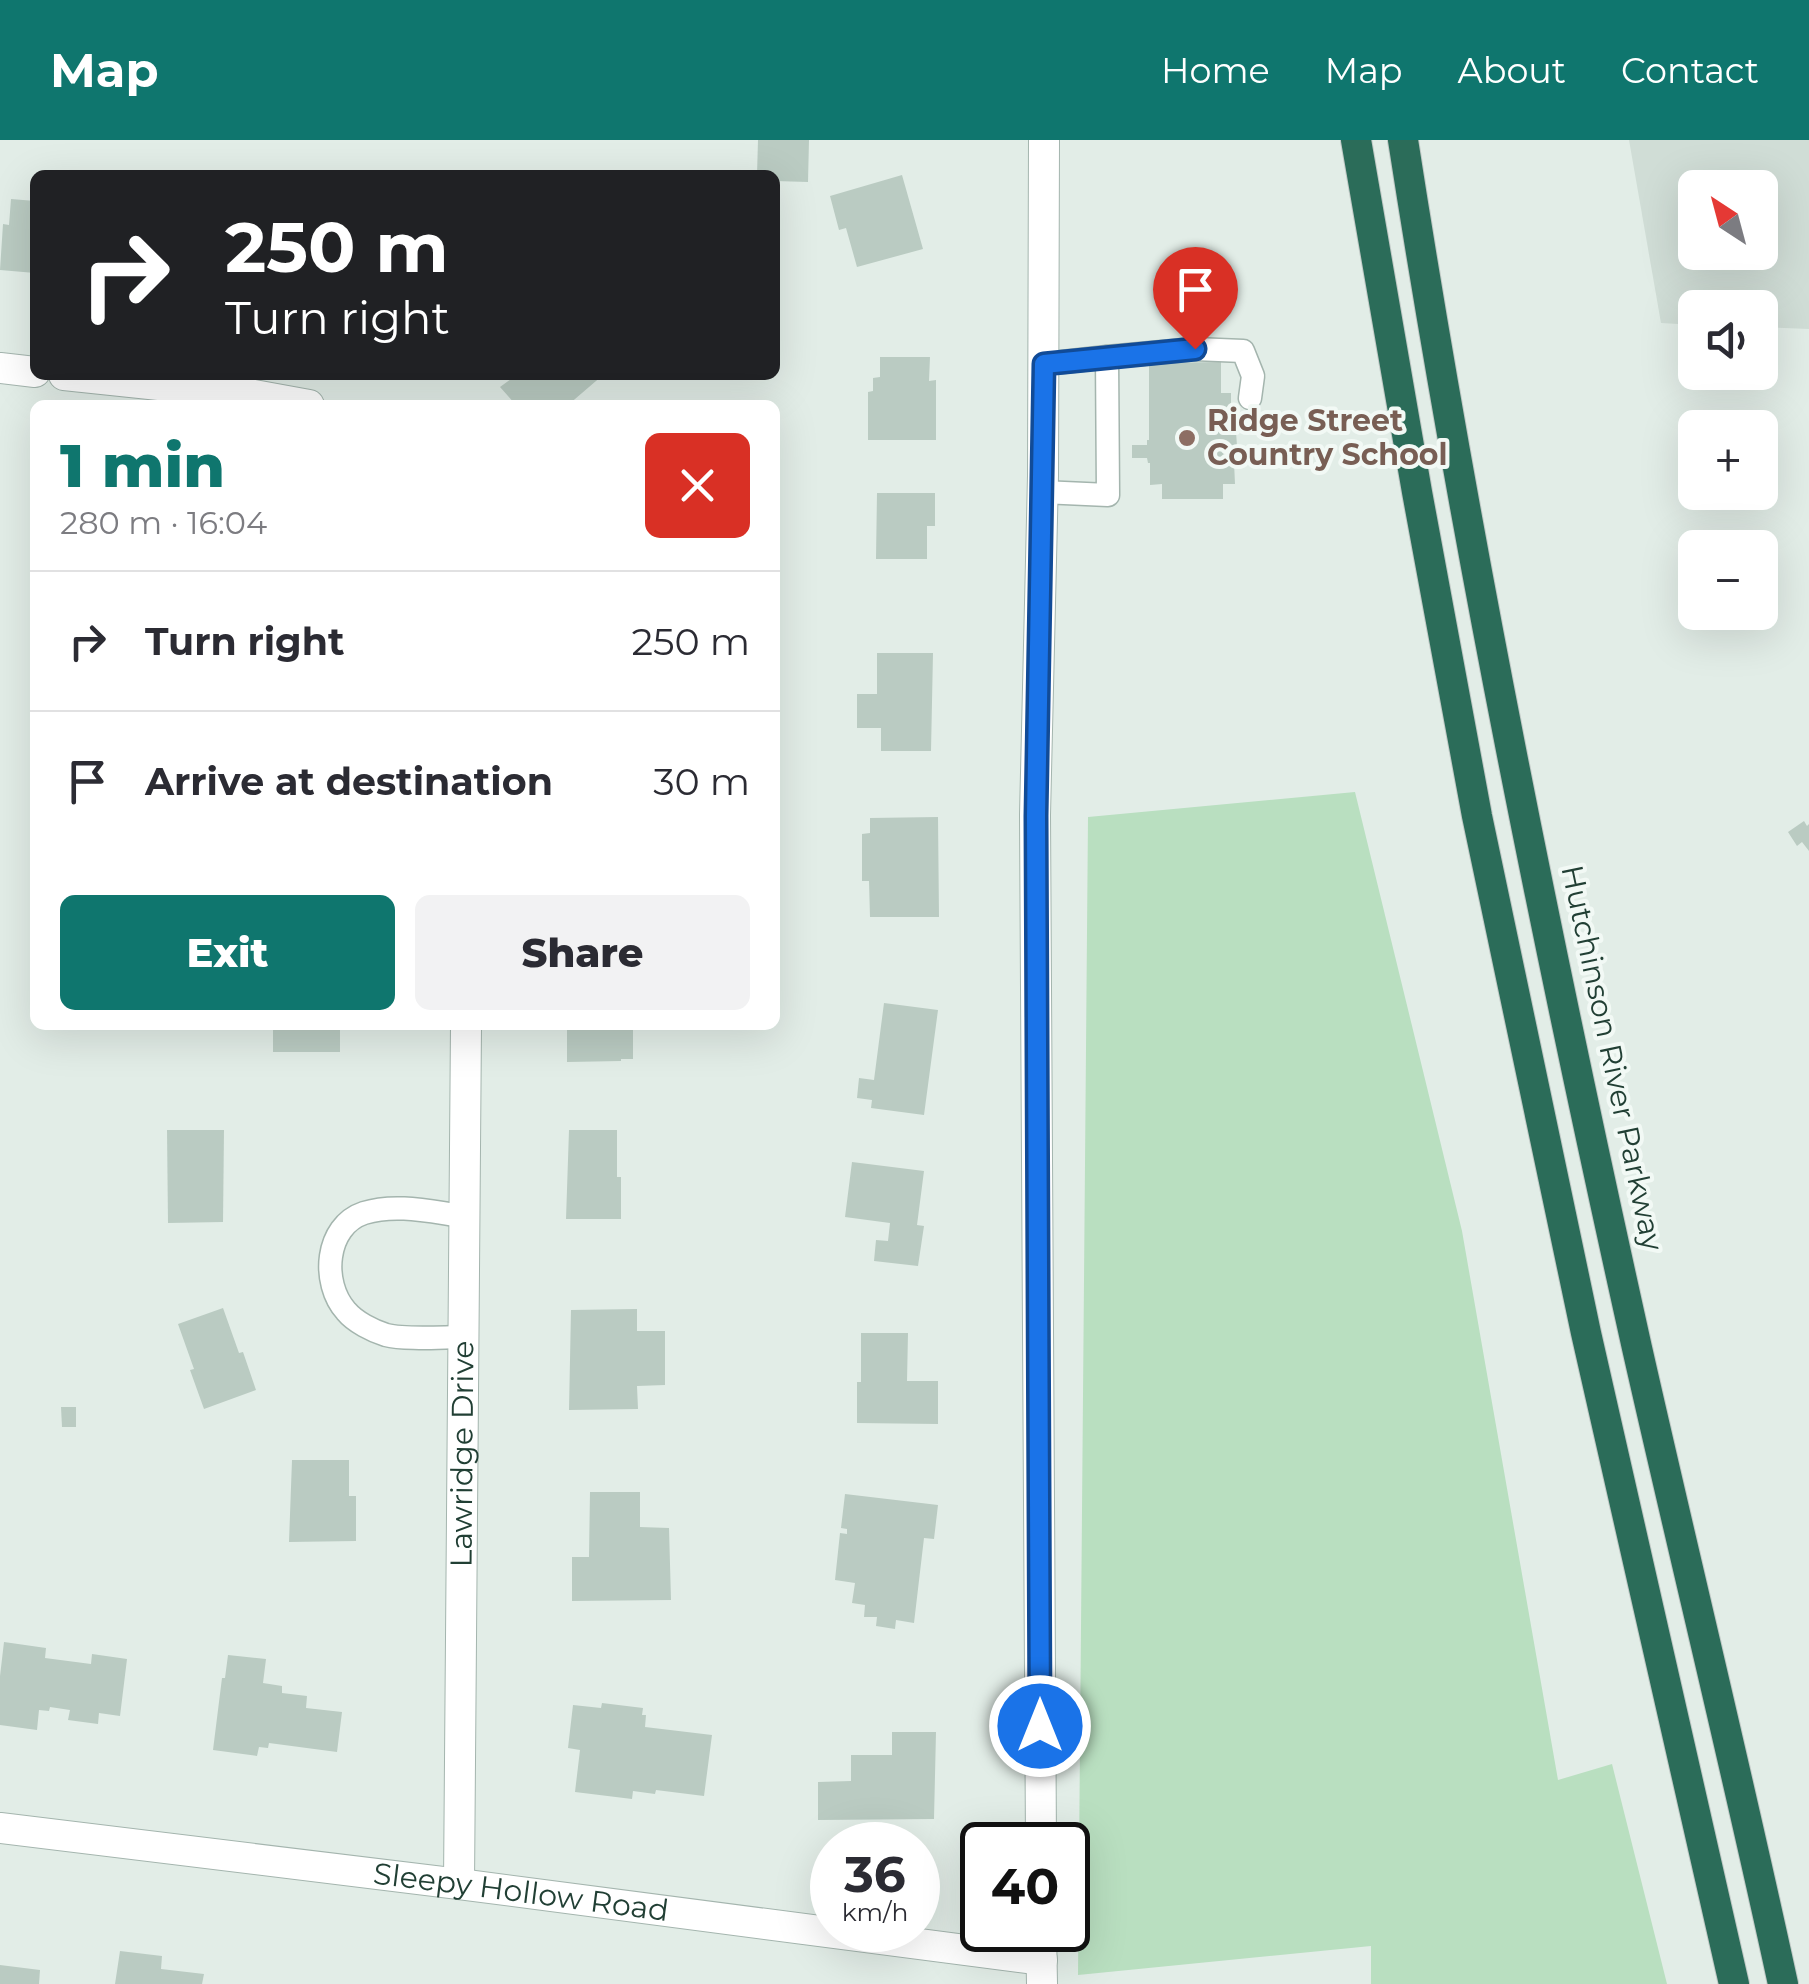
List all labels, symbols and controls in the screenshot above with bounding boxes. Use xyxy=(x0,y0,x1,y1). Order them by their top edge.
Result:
text: Map xyxy=(50,41,159,99)
text: Home xyxy=(1161,49,1270,92)
text: Map xyxy=(1325,49,1403,92)
text: About xyxy=(1458,49,1566,92)
text: Contact xyxy=(1621,49,1759,92)
north arrow xyxy=(1678,170,1778,270)
map controls xyxy=(1678,170,1778,630)
text: 250 m xyxy=(225,204,449,290)
icon: right xyxy=(60,210,190,340)
pin xyxy=(1153,247,1238,350)
icon: arrive xyxy=(1168,262,1223,317)
text: Turn right xyxy=(225,290,450,345)
button: sound xyxy=(1678,290,1778,390)
place label: Ridge Street Country School xyxy=(1207,402,1448,473)
button: + xyxy=(1678,410,1778,510)
marker: Ridge Street Country School xyxy=(1176,427,1198,449)
text: 1 min xyxy=(60,429,225,502)
button: close xyxy=(645,433,750,538)
text: 280 m · 16:04 xyxy=(60,503,267,542)
button: − xyxy=(1678,530,1778,630)
icon: right xyxy=(60,614,115,669)
text: Turn right xyxy=(145,618,344,665)
text: 250 m xyxy=(631,618,750,665)
icon: arrive xyxy=(60,754,115,809)
text: Arrive at destination xyxy=(145,758,553,805)
text: 30 m xyxy=(653,758,750,805)
street label: Hutchinson River Parkway xyxy=(1553,862,1672,1255)
button: Exit xyxy=(60,895,395,1010)
button: Share xyxy=(415,895,750,1010)
street label: Lawridge Drive xyxy=(443,1340,481,1568)
position arrow xyxy=(988,1674,1092,1778)
speed limit sign: 40 xyxy=(960,1822,1090,1952)
text: 36 xyxy=(844,1844,906,1905)
street label: Sleepy Hollow Road xyxy=(371,1855,671,1929)
text: km/h xyxy=(842,1897,908,1927)

